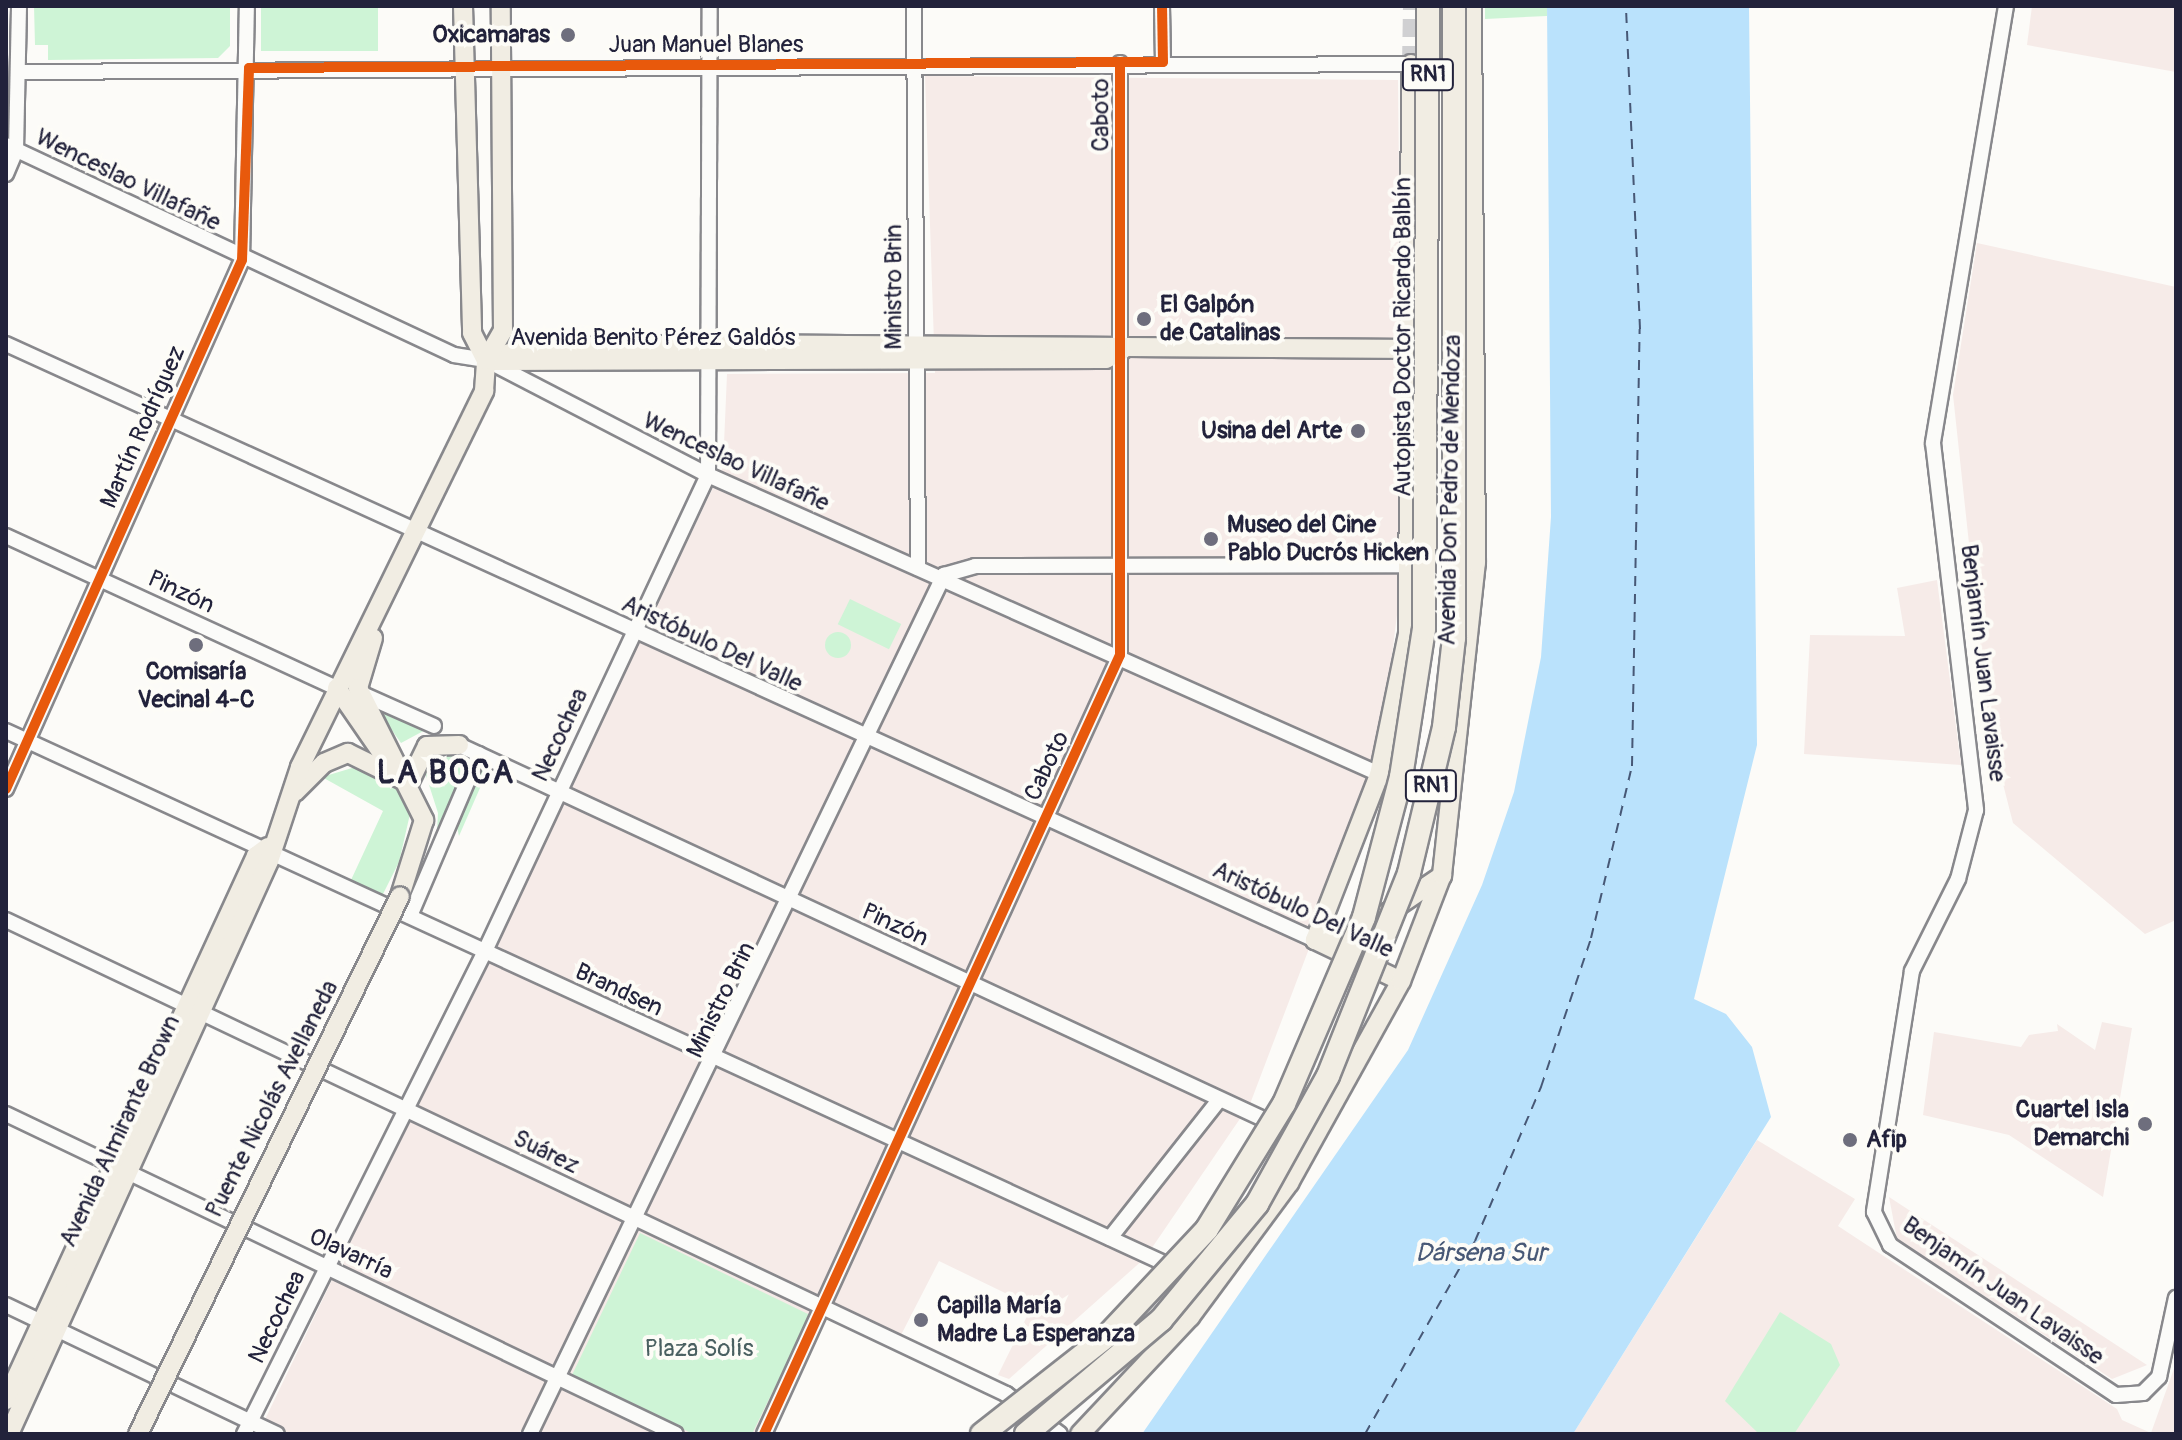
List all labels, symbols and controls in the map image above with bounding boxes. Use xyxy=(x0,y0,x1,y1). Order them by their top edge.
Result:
place label: Oxicamaras xyxy=(432,21,550,49)
marker: Oxicamaras xyxy=(557,24,579,46)
street label: Juan Manuel Blanes xyxy=(609,31,803,59)
road number: RN1 xyxy=(1400,57,1456,93)
street label: Caboto xyxy=(1087,78,1115,152)
street label: Wenceslao Villafañe xyxy=(31,123,225,237)
street label: Autopista Doctor Ricardo Balbín xyxy=(1389,177,1417,497)
street label: Ministro Brin xyxy=(880,224,908,350)
place label: El Galpón de Catalinas xyxy=(1160,291,1280,347)
marker: El Galpón de Catalinas xyxy=(1135,310,1153,328)
street label: Avenida Benito Pérez Galdós xyxy=(511,324,795,352)
street label: Avenida Don Pedro de Mendoza xyxy=(1433,334,1467,646)
street label: Martín Rodríguez xyxy=(94,341,192,513)
street label: Wenceslao Villafañe xyxy=(638,406,834,518)
place label: Usina del Arte xyxy=(1201,417,1342,445)
marker: Usina del Arte xyxy=(1349,422,1367,440)
place label: Museo del Cine Pablo Ducrós Hicken xyxy=(1227,511,1429,567)
marker: Museo del Cine Pablo Ducrós Hicken xyxy=(1202,530,1220,548)
street label: Benjamín Juan Lavaisse xyxy=(1954,543,2012,783)
street label: Pinzón xyxy=(143,564,219,620)
street label: Aristóbulo Del Valle xyxy=(617,589,807,699)
marker: Comisaría Vecinal 4-C xyxy=(187,636,205,654)
place label: Comisaría Vecinal 4-C xyxy=(137,658,255,714)
street label: Necochea xyxy=(526,684,594,786)
street label: Caboto xyxy=(1018,727,1076,805)
district label: LA BOCA xyxy=(377,754,515,792)
road number: RN1 xyxy=(1403,768,1459,804)
street label: Aristóbulo Del Valle xyxy=(1208,855,1398,965)
street label: Pinzón xyxy=(857,897,933,953)
street label: Ministro Brin xyxy=(681,937,761,1063)
street label: Brandsen xyxy=(570,957,668,1023)
street label: Puente Nicolás Avellaneda xyxy=(200,976,344,1222)
street label: Avenida Almirante Brown xyxy=(54,1011,186,1251)
place label: Cuartel Isla Demarchi xyxy=(2016,1096,2129,1152)
marker: Cuartel Isla Demarchi xyxy=(2136,1115,2154,1133)
street label: Suárez xyxy=(508,1124,584,1180)
place label: Afip xyxy=(1866,1126,1907,1154)
marker: Afip xyxy=(1841,1131,1859,1149)
street label: Benjamín Juan Lavaisse xyxy=(1897,1211,2109,1371)
street label: Olavarría xyxy=(305,1222,397,1286)
water label: Dársena Sur xyxy=(1415,1238,1547,1270)
street label: Necochea xyxy=(242,1266,312,1368)
place label: Capilla María Madre La Esperanza xyxy=(937,1292,1135,1348)
marker: Capilla María Madre La Esperanza xyxy=(912,1311,930,1329)
park label: Plaza Solís xyxy=(644,1335,754,1363)

